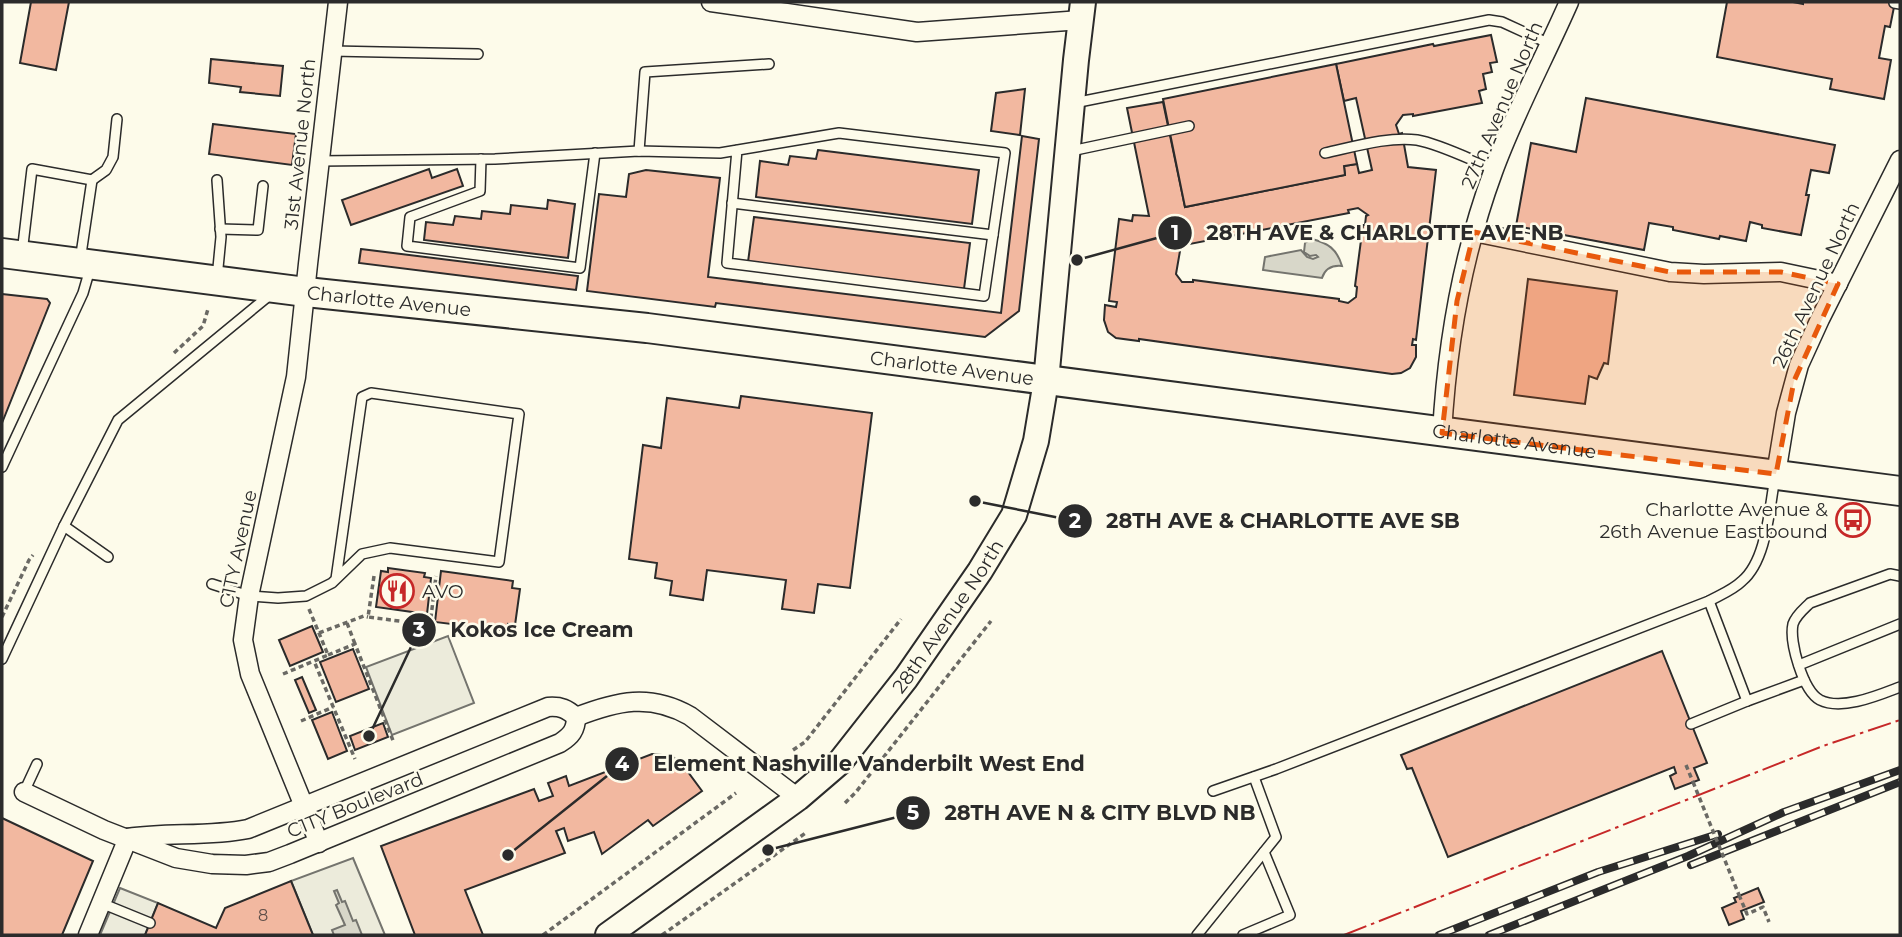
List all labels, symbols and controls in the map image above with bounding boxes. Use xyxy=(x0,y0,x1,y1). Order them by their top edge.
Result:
street label: 27th Avenue North xyxy=(1456,18,1548,192)
street label: 31st Avenue North xyxy=(280,57,320,231)
street label: 26th Avenue North xyxy=(1767,198,1865,372)
callout: 28TH AVE & CHARLOTTE AVE NB xyxy=(1157,212,1577,254)
text: 1 xyxy=(1171,220,1179,245)
text: 28TH AVE & CHARLOTTE AVE NB xyxy=(1206,220,1564,245)
street label: Charlotte Avenue xyxy=(306,281,472,321)
street label: Charlotte Avenue xyxy=(869,346,1035,390)
street label: Charlotte Avenue xyxy=(1431,419,1598,463)
street label: C1TY Avenue xyxy=(214,488,262,610)
place label: Charlotte Avenue & 26th Avenue Eastbound xyxy=(1599,498,1828,543)
callout: 28TH AVE & CHARLOTTE AVE SB xyxy=(1057,500,1474,542)
bus stop icon: Charlotte Avenue & 26th Avenue Eastbound xyxy=(1834,501,1872,539)
text: 2 xyxy=(1069,508,1081,533)
text: 28TH AVE & CHARLOTTE AVE SB xyxy=(1106,508,1460,533)
street label: 28th Avenue North xyxy=(887,535,1008,698)
restaurant icon: AVO xyxy=(378,572,416,610)
place label: AVO xyxy=(422,580,464,603)
callout: Kokos Ice Cream xyxy=(402,609,648,651)
text: 3 xyxy=(412,617,425,642)
text: Kokos Ice Cream xyxy=(450,617,634,642)
callout: Element Nashville Vanderbilt West End xyxy=(604,743,1099,785)
text: 4 xyxy=(615,751,630,776)
text: Element Nashville Vanderbilt West End xyxy=(653,751,1085,776)
street label: C1TY Boulevard xyxy=(283,767,427,843)
callout: 28TH AVE N & CITY BLVD NB xyxy=(895,792,1269,834)
text: 5 xyxy=(907,800,919,825)
text: 28TH AVE N & CITY BLVD NB xyxy=(944,800,1256,825)
house number: 8 xyxy=(258,906,268,925)

